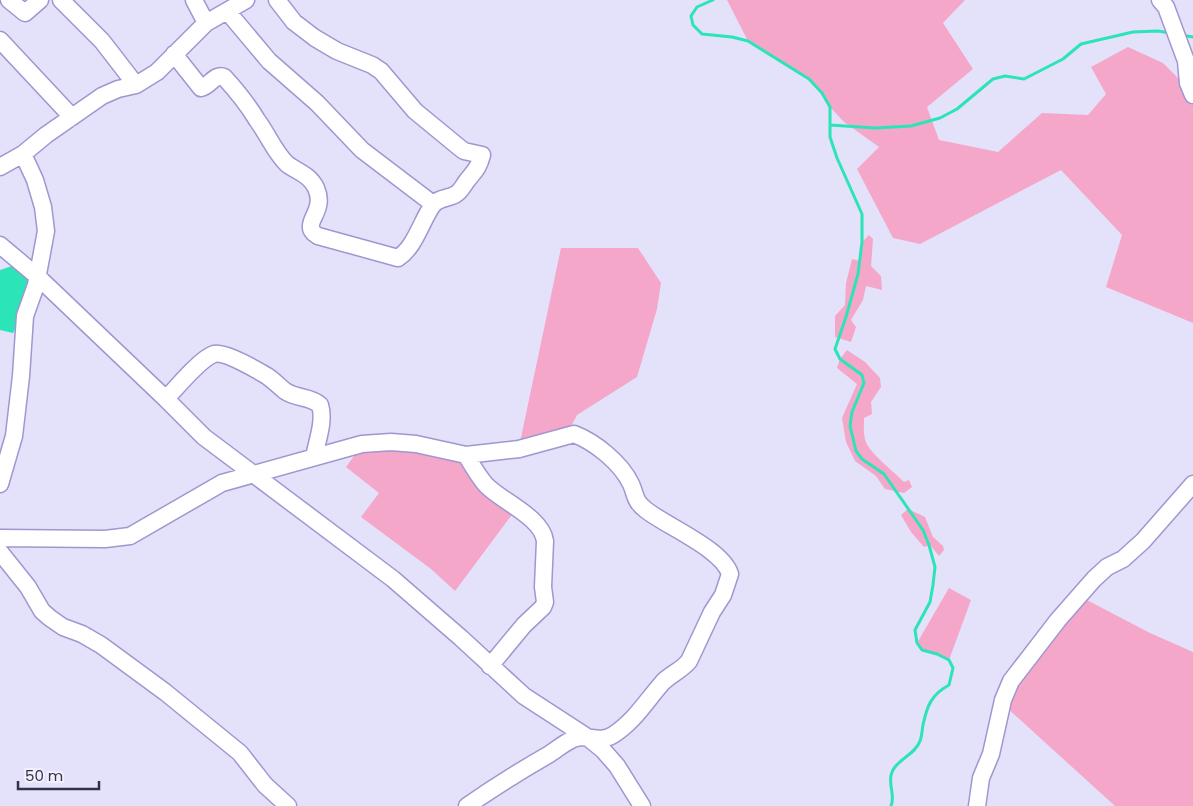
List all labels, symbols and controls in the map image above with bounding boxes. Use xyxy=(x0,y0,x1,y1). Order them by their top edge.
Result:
scale bar xyxy=(18,758,99,790)
text: 50 m xyxy=(25,765,63,786)

